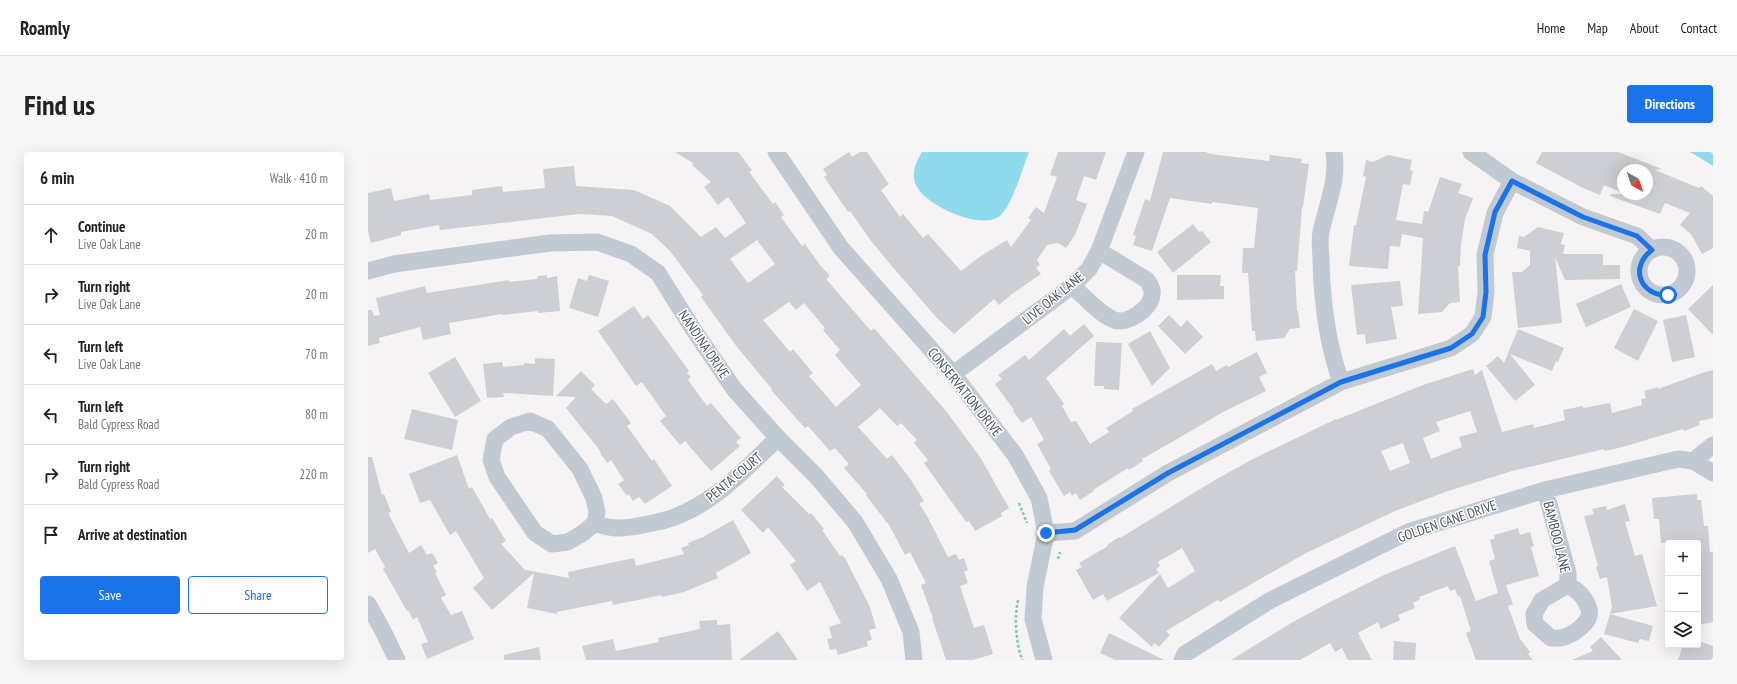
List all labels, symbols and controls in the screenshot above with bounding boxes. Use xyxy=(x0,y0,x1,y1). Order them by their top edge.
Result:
text: Roamly xyxy=(20,16,70,40)
text: Home xyxy=(1537,19,1565,37)
text: Map xyxy=(1587,19,1608,37)
text: About xyxy=(1630,19,1659,37)
text: Contact xyxy=(1681,19,1717,37)
button: Directions xyxy=(1627,85,1713,123)
text: Find us xyxy=(24,86,95,123)
north arrow xyxy=(1617,164,1653,200)
text: 6 min xyxy=(40,167,74,189)
text: Walk · 410 m xyxy=(270,170,328,187)
text: Continue xyxy=(78,217,125,236)
icon: ahead xyxy=(40,224,62,246)
text: 20 m xyxy=(305,226,328,243)
text: Live Oak Lane xyxy=(78,236,141,253)
street label: LIVE OAK LANE xyxy=(1019,268,1087,328)
text: Turn right xyxy=(78,277,130,296)
icon: right xyxy=(40,284,62,306)
text: 20 m xyxy=(305,286,328,303)
route start xyxy=(1659,286,1677,304)
text: Live Oak Lane xyxy=(78,296,141,313)
street label: NANDINA DRIVE xyxy=(675,306,733,382)
text: Turn left xyxy=(78,337,123,356)
icon: left xyxy=(40,344,62,366)
street label: CONSERVATION DRIVE xyxy=(924,344,1006,440)
text: 70 m xyxy=(305,346,328,363)
text: Live Oak Lane xyxy=(78,356,141,373)
text: Turn left xyxy=(78,397,123,416)
icon: left xyxy=(40,404,62,426)
text: 80 m xyxy=(305,406,328,423)
text: Bald Cypress Road xyxy=(78,416,159,433)
street label: PENTA COURT xyxy=(702,448,766,506)
text: Turn right xyxy=(78,457,130,476)
icon: right xyxy=(40,464,62,486)
text: 220 m xyxy=(299,466,328,483)
text: Bald Cypress Road xyxy=(78,476,159,493)
street label: GOLDEN CANE DRIVE xyxy=(1395,496,1499,546)
street label: BAMBOO LANE xyxy=(1539,499,1575,575)
icon: arrive xyxy=(40,524,62,546)
route end xyxy=(1037,524,1055,542)
text: Arrive at destination xyxy=(78,525,187,544)
map controls xyxy=(1665,540,1701,648)
button: + xyxy=(1665,540,1701,576)
button: Save xyxy=(40,576,180,614)
button: Share xyxy=(188,576,328,614)
button: − xyxy=(1665,576,1701,612)
button: layers xyxy=(1665,612,1701,648)

